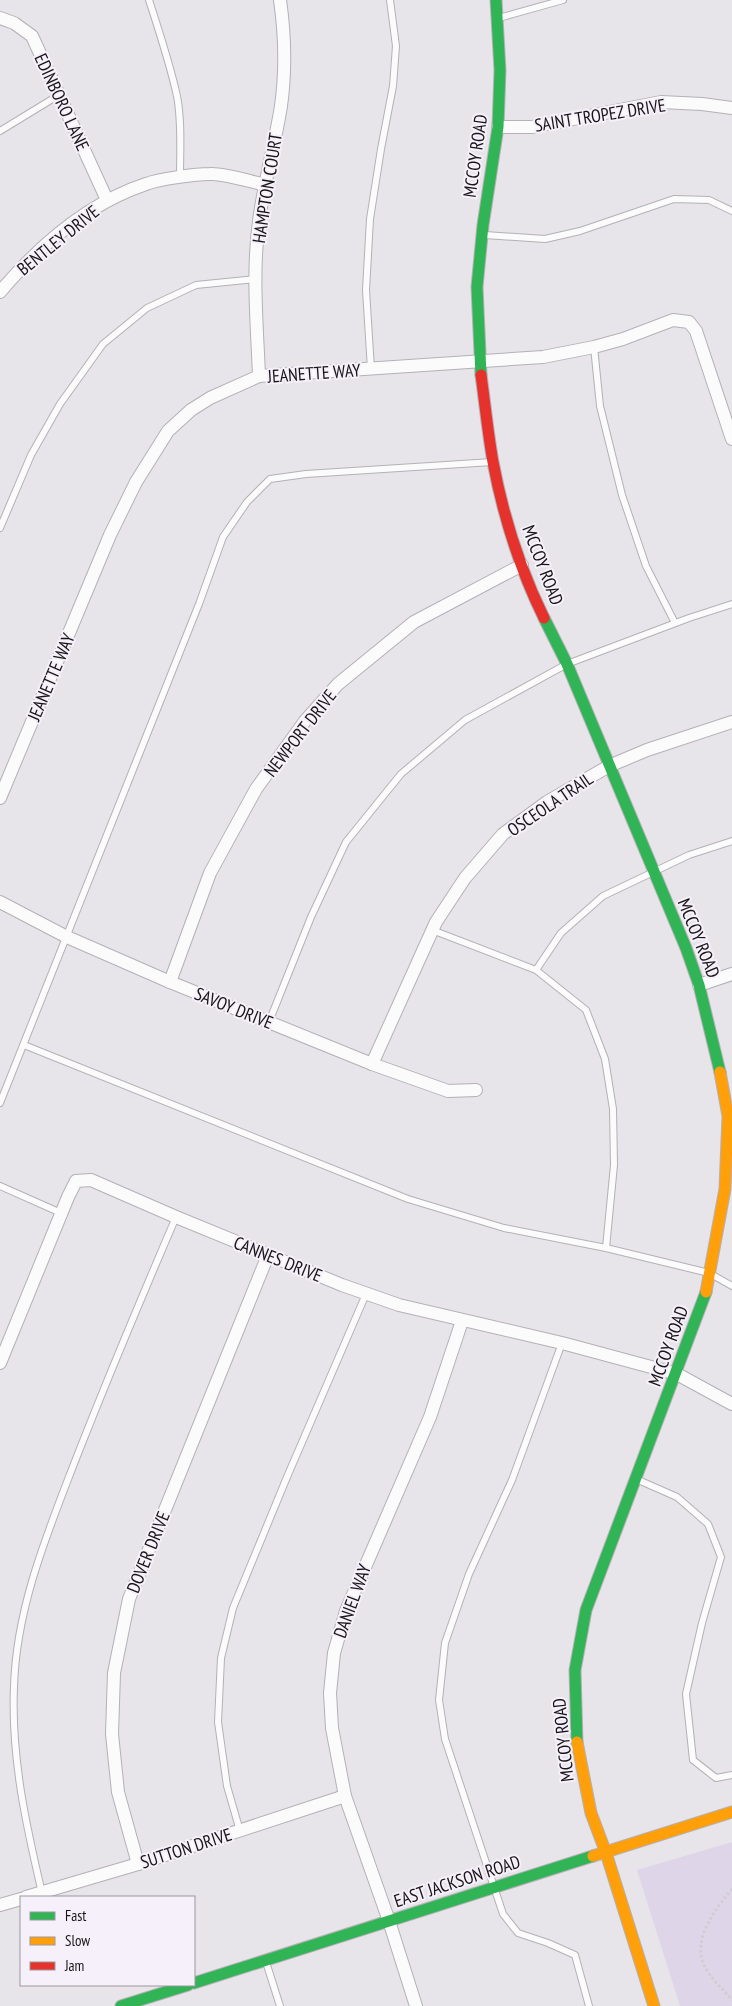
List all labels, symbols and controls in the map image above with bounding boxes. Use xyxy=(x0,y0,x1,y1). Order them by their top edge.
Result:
street label: EDINBORO LANE xyxy=(29,50,95,154)
street label: SAINT TROPEZ DRIVE xyxy=(533,93,667,137)
street label: MCCOY ROAD xyxy=(458,113,492,199)
street label: HAMPTON COURT xyxy=(247,131,287,245)
street label: BENTLEY DRIVE xyxy=(12,200,104,280)
street label: JEANETTE WAY xyxy=(266,358,362,388)
street label: MCCOY ROAD xyxy=(517,522,569,608)
street label: JEANETTE WAY xyxy=(22,629,80,725)
street label: NEWPORT DRIVE xyxy=(259,685,341,781)
street label: OSCEOLA TRAIL xyxy=(503,767,598,841)
street label: MCCOY ROAD xyxy=(673,895,725,981)
street label: SAVOY DRIVE xyxy=(191,982,277,1034)
street label: CANNES DRIVE xyxy=(230,1231,326,1287)
street label: MCCOY ROAD xyxy=(643,1303,693,1389)
street label: DOVER DRIVE xyxy=(121,1508,175,1596)
street label: DANIEL WAY xyxy=(328,1560,376,1641)
street label: MCCOY ROAD xyxy=(547,1697,579,1783)
street label: SUTTON DRIVE xyxy=(137,1822,235,1874)
street label: EAST JACKSON ROAD xyxy=(391,1850,523,1912)
legend xyxy=(20,1896,195,1986)
text: Fast xyxy=(65,1906,86,1925)
text: Slow xyxy=(65,1931,90,1950)
text: Jam xyxy=(64,1956,84,1975)

